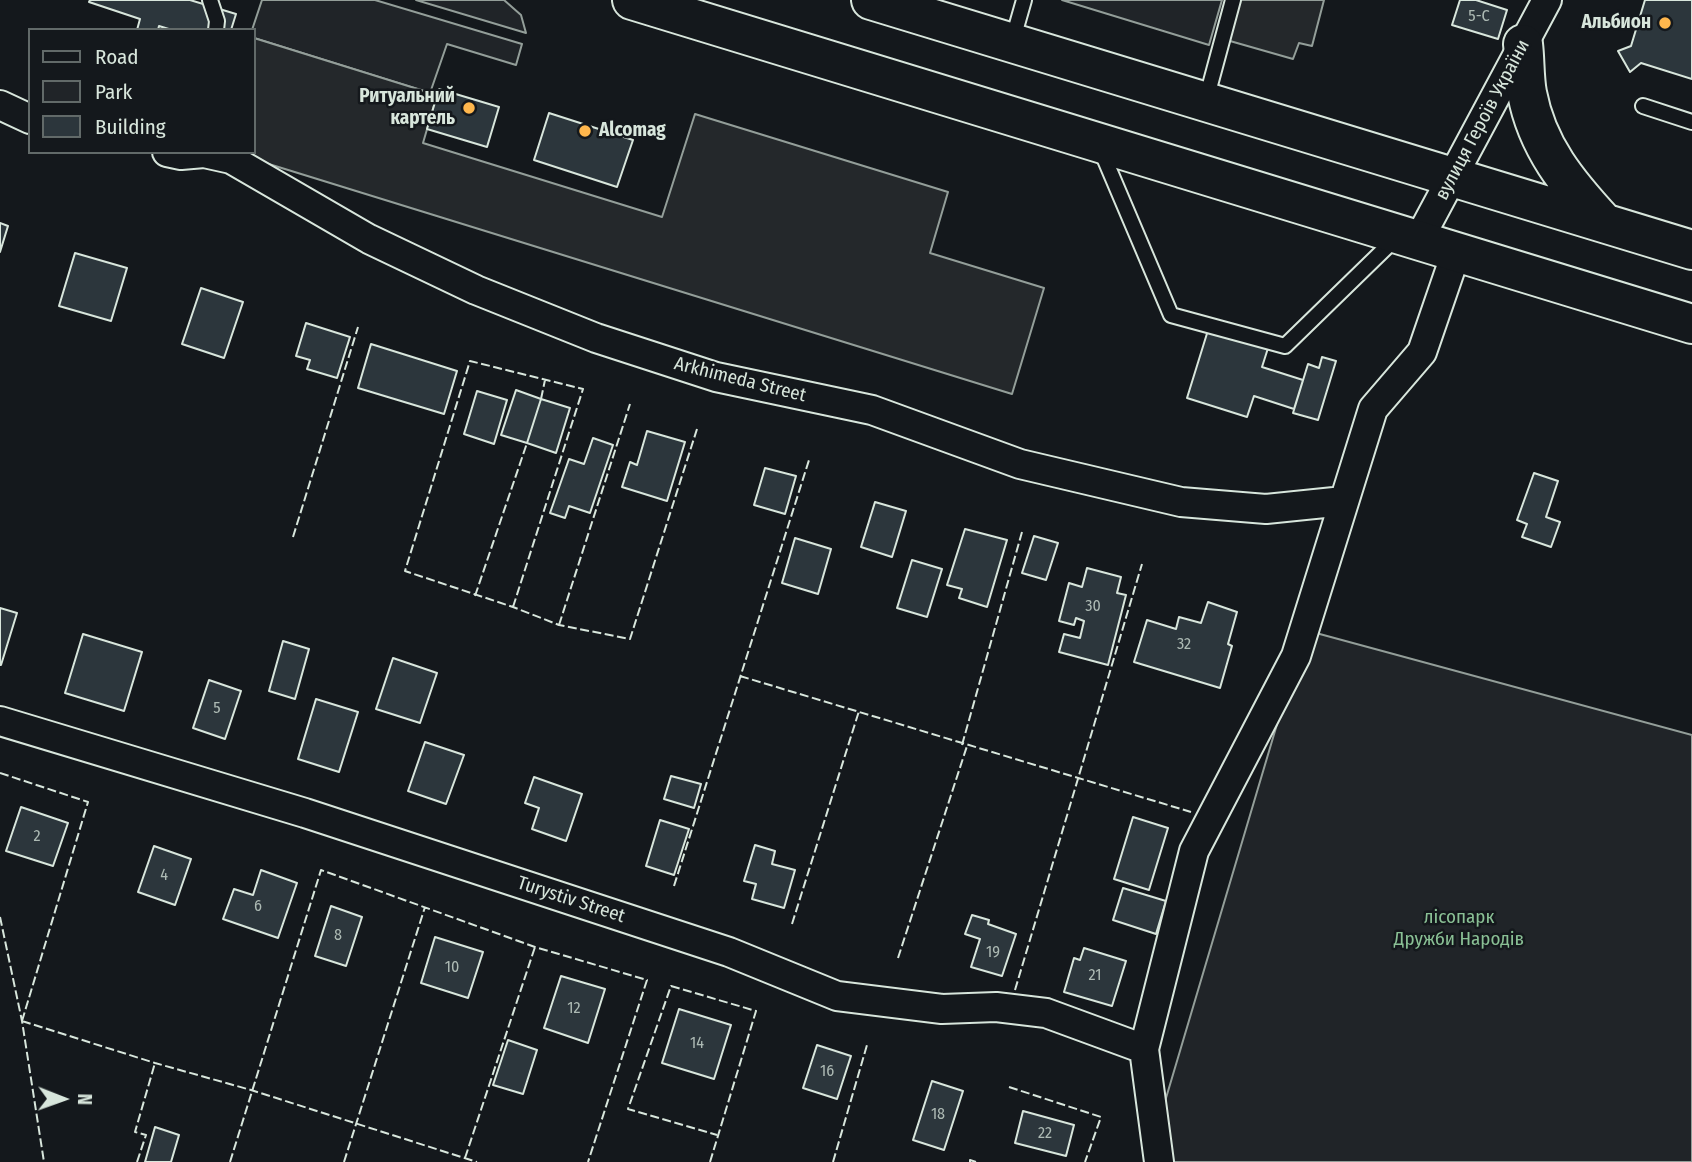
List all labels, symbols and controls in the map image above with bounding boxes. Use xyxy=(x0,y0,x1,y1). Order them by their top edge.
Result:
house number: 5-С xyxy=(1468,7,1490,27)
place label: Альбион xyxy=(1582,12,1651,34)
marker: Альбион xyxy=(1657,15,1673,31)
legend xyxy=(28,28,256,154)
street label: вулиця Героїв України xyxy=(1431,36,1535,204)
text: Road xyxy=(95,44,139,70)
text: Park xyxy=(95,79,132,105)
place label: Ритуальний картель xyxy=(359,86,455,130)
marker: Ритуальний картель xyxy=(461,100,477,116)
text: Building xyxy=(95,114,166,140)
place label: Alcomag xyxy=(599,120,666,142)
marker: Alcomag xyxy=(577,123,593,139)
street label: Arkhimeda Street xyxy=(672,353,808,407)
house number: 30 xyxy=(1085,597,1101,617)
house number: 32 xyxy=(1177,635,1191,655)
house number: 5 xyxy=(213,699,221,719)
house number: 2 xyxy=(33,827,41,847)
house number: 4 xyxy=(160,866,168,886)
street label: Turystiv Street xyxy=(514,872,628,928)
house number: 6 xyxy=(254,897,262,917)
park label: лісопарк Дружби Народів xyxy=(1394,907,1524,951)
house number: 8 xyxy=(334,926,342,946)
house number: 19 xyxy=(986,943,1000,963)
house number: 10 xyxy=(445,958,459,978)
house number: 21 xyxy=(1089,966,1101,986)
house number: 12 xyxy=(567,999,581,1019)
house number: 14 xyxy=(690,1034,704,1054)
house number: 16 xyxy=(820,1062,834,1082)
north arrow xyxy=(28,1064,98,1134)
text: N xyxy=(73,1093,96,1105)
house number: 18 xyxy=(931,1105,945,1125)
house number: 22 xyxy=(1038,1124,1052,1144)

